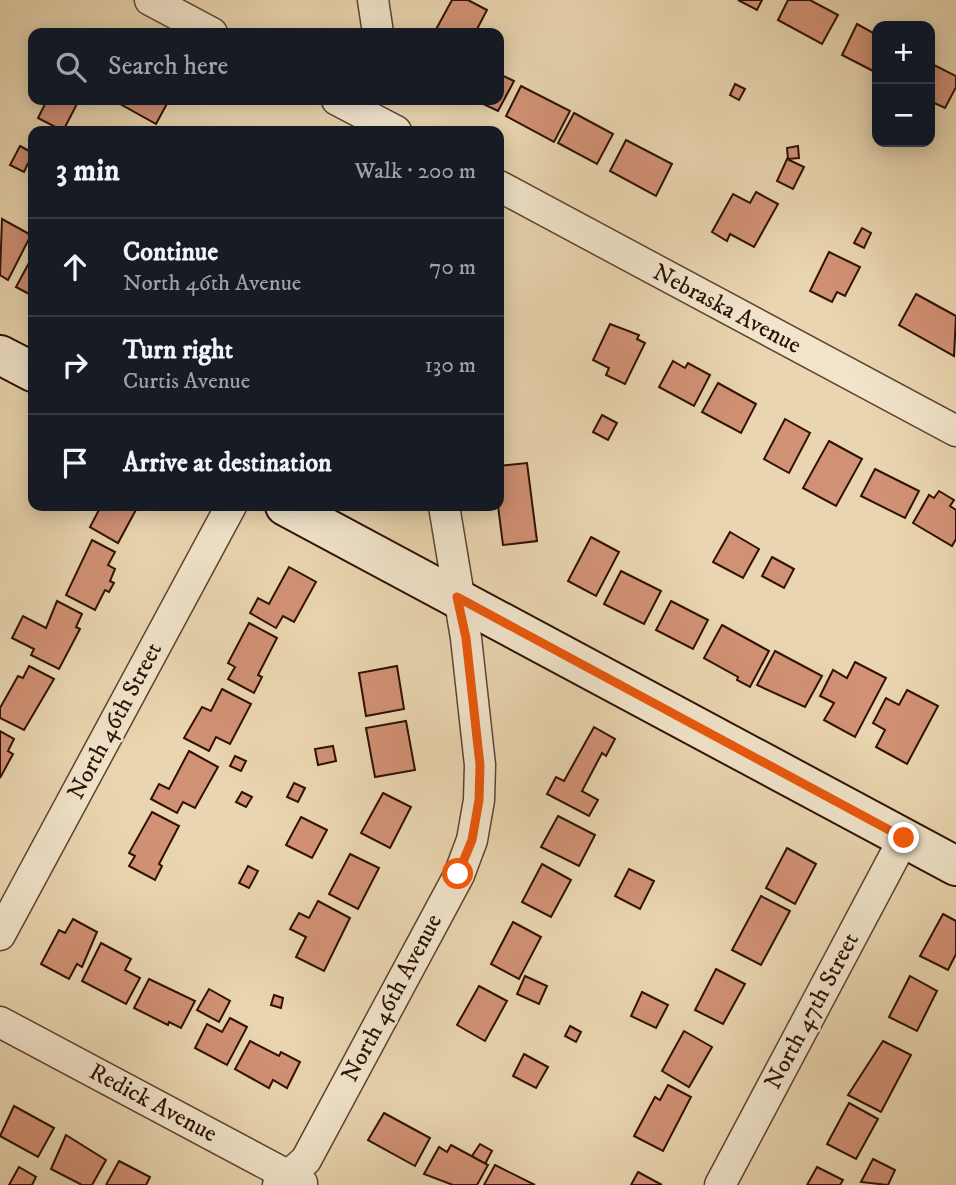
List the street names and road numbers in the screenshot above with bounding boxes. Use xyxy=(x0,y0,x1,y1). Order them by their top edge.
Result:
street label: Nebraska Avenue xyxy=(648,257,806,361)
street label: North 46th Street xyxy=(61,637,169,805)
street label: North 46th Avenue xyxy=(335,909,449,1087)
street label: North 47th Street xyxy=(758,927,866,1094)
street label: Redick Avenue xyxy=(84,1057,222,1149)

